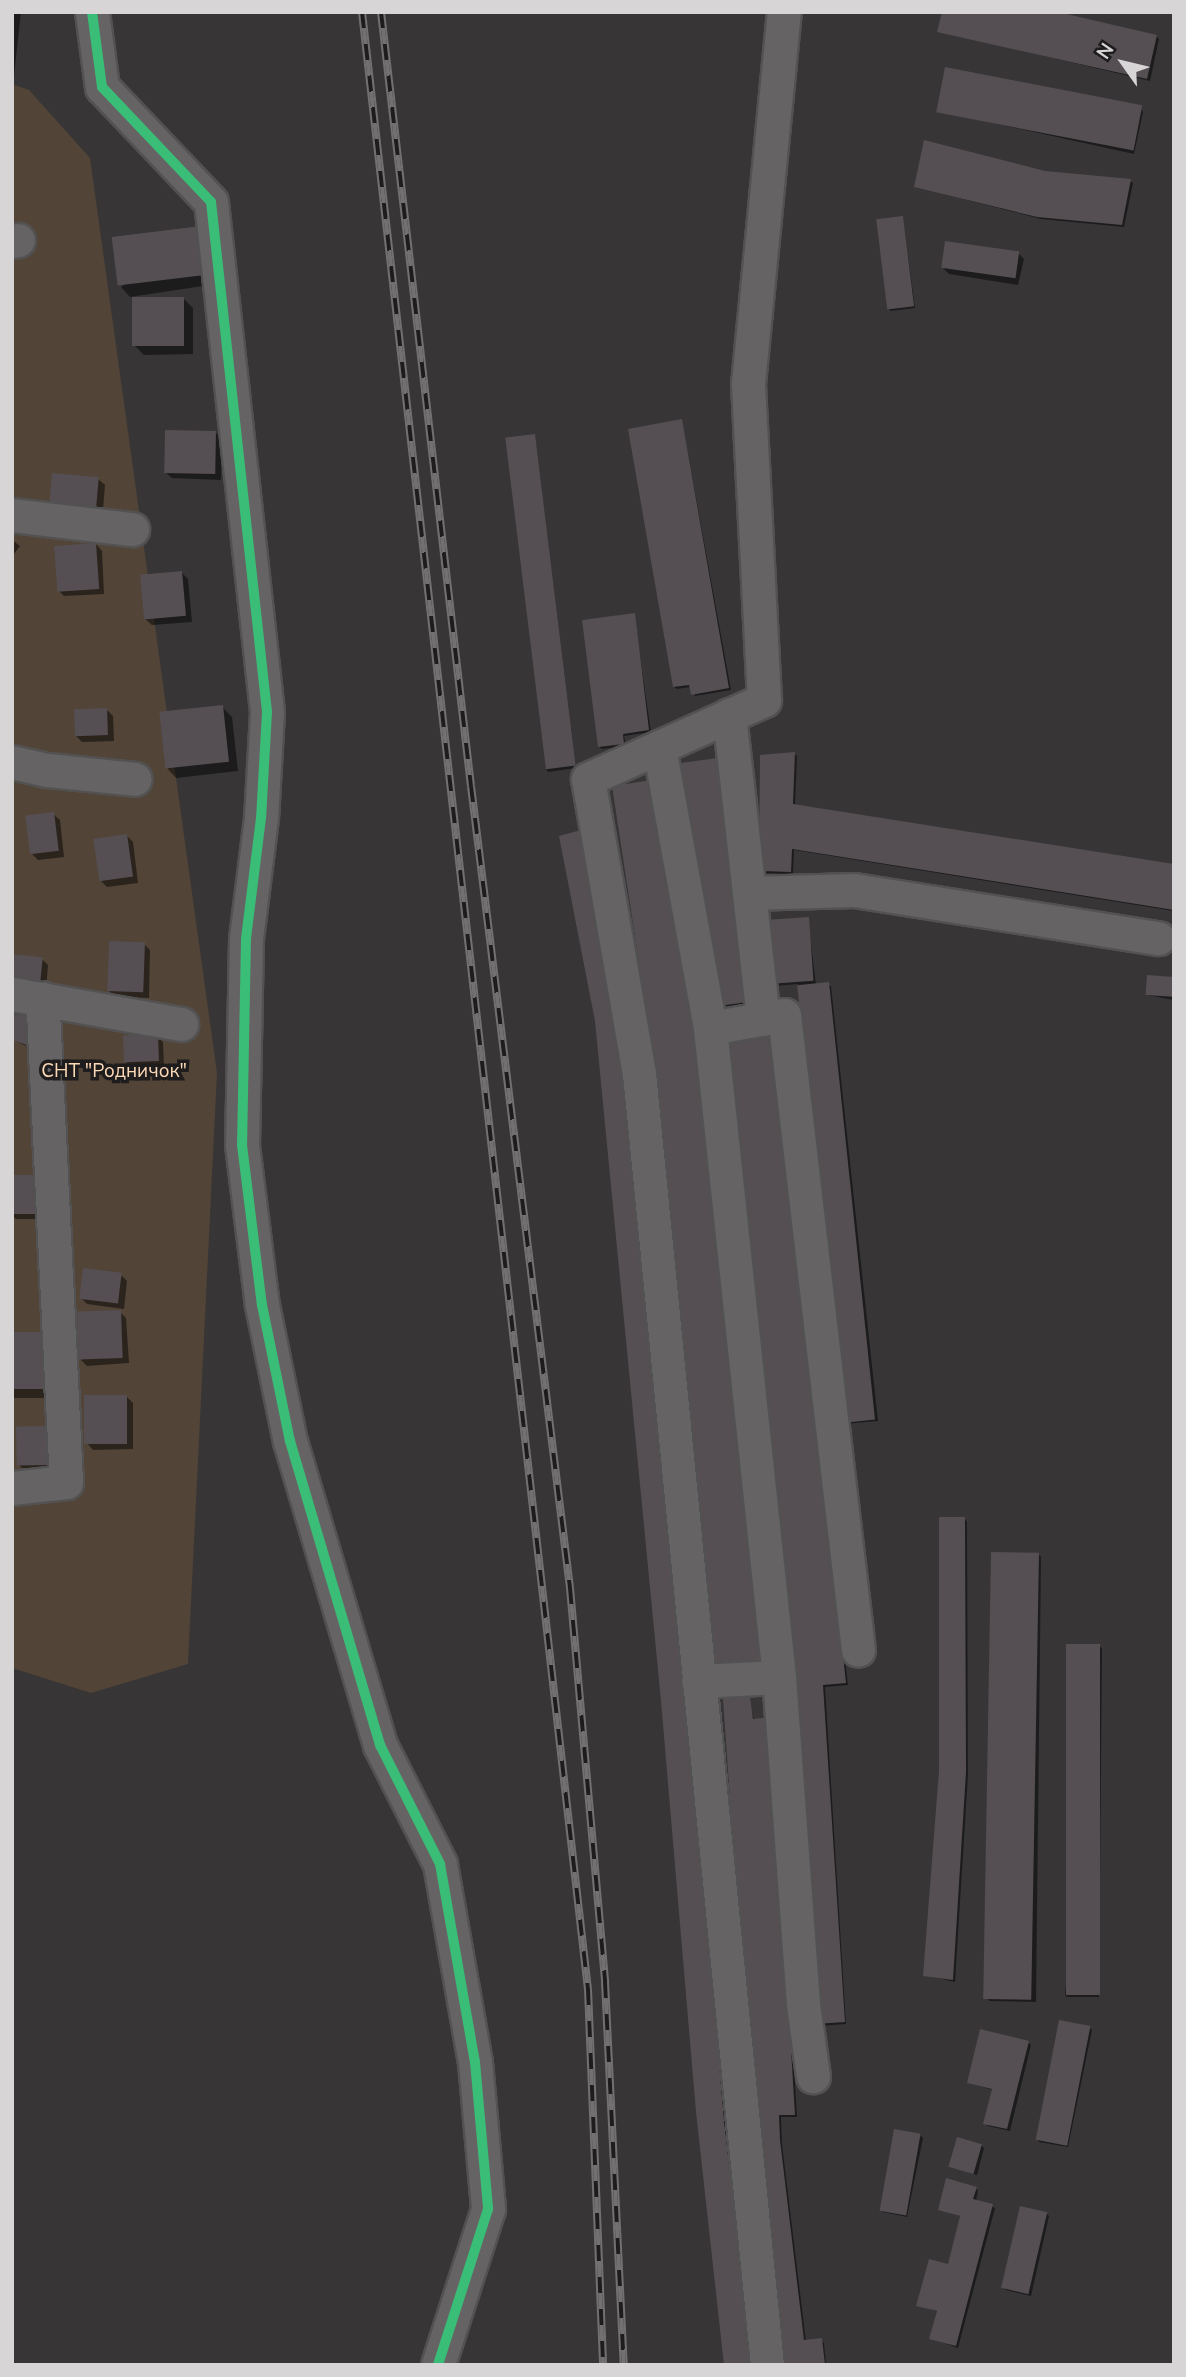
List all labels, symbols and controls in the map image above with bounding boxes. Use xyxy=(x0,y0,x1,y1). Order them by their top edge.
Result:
north arrow xyxy=(1088,28,1158,98)
text: N xyxy=(1091,38,1120,64)
park label: СНТ "Родничок" xyxy=(41,1061,187,1083)

